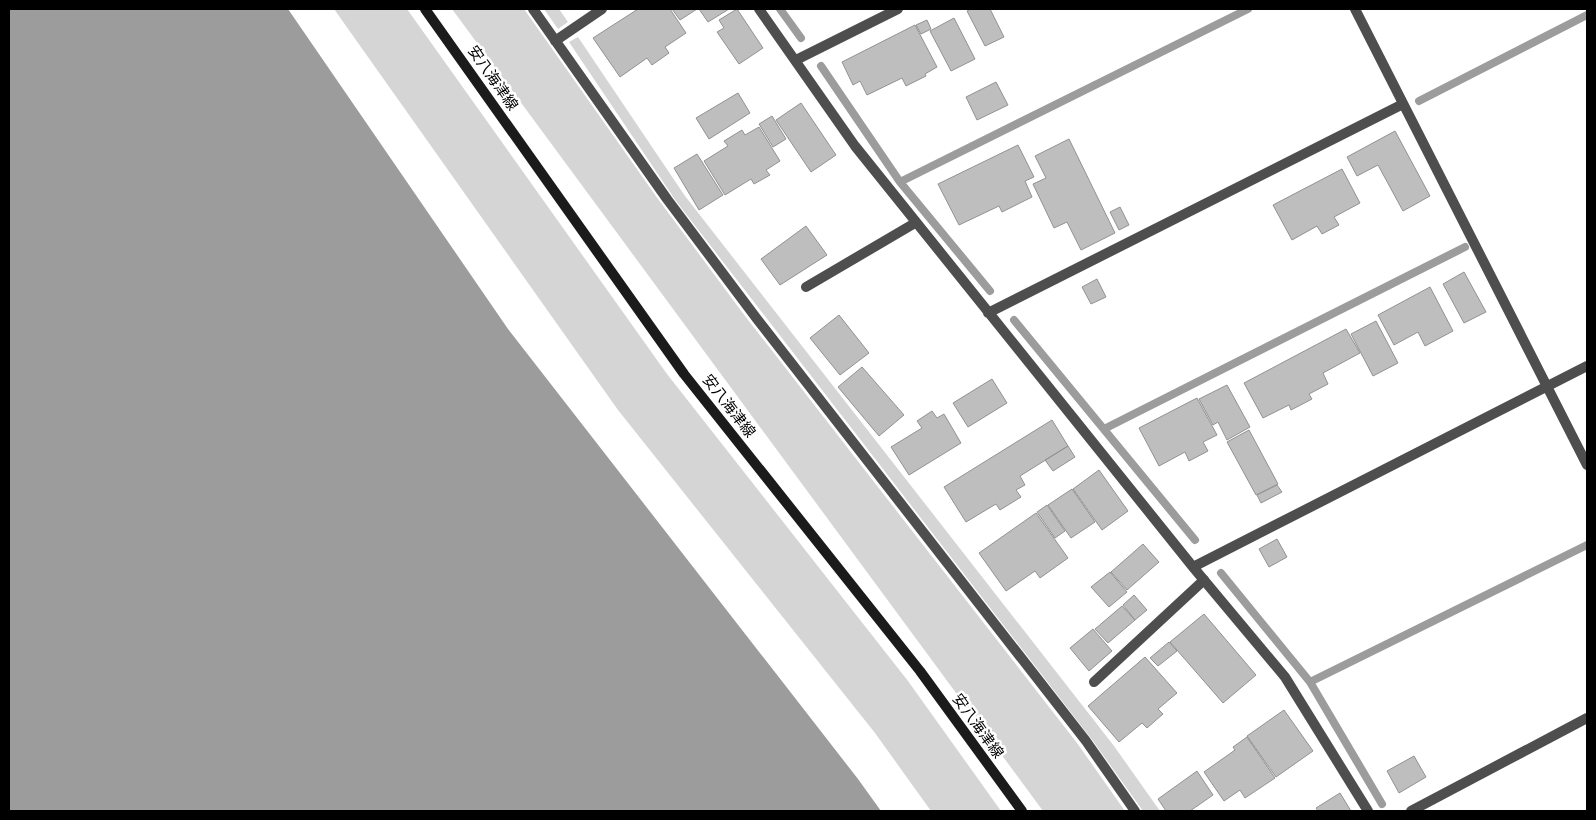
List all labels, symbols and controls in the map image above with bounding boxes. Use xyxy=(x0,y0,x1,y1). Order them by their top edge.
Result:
street label: 安八海津線 xyxy=(464,42,522,114)
street label: 安八海津線 xyxy=(699,371,759,441)
street label: 安八海津線 xyxy=(949,690,1007,762)

